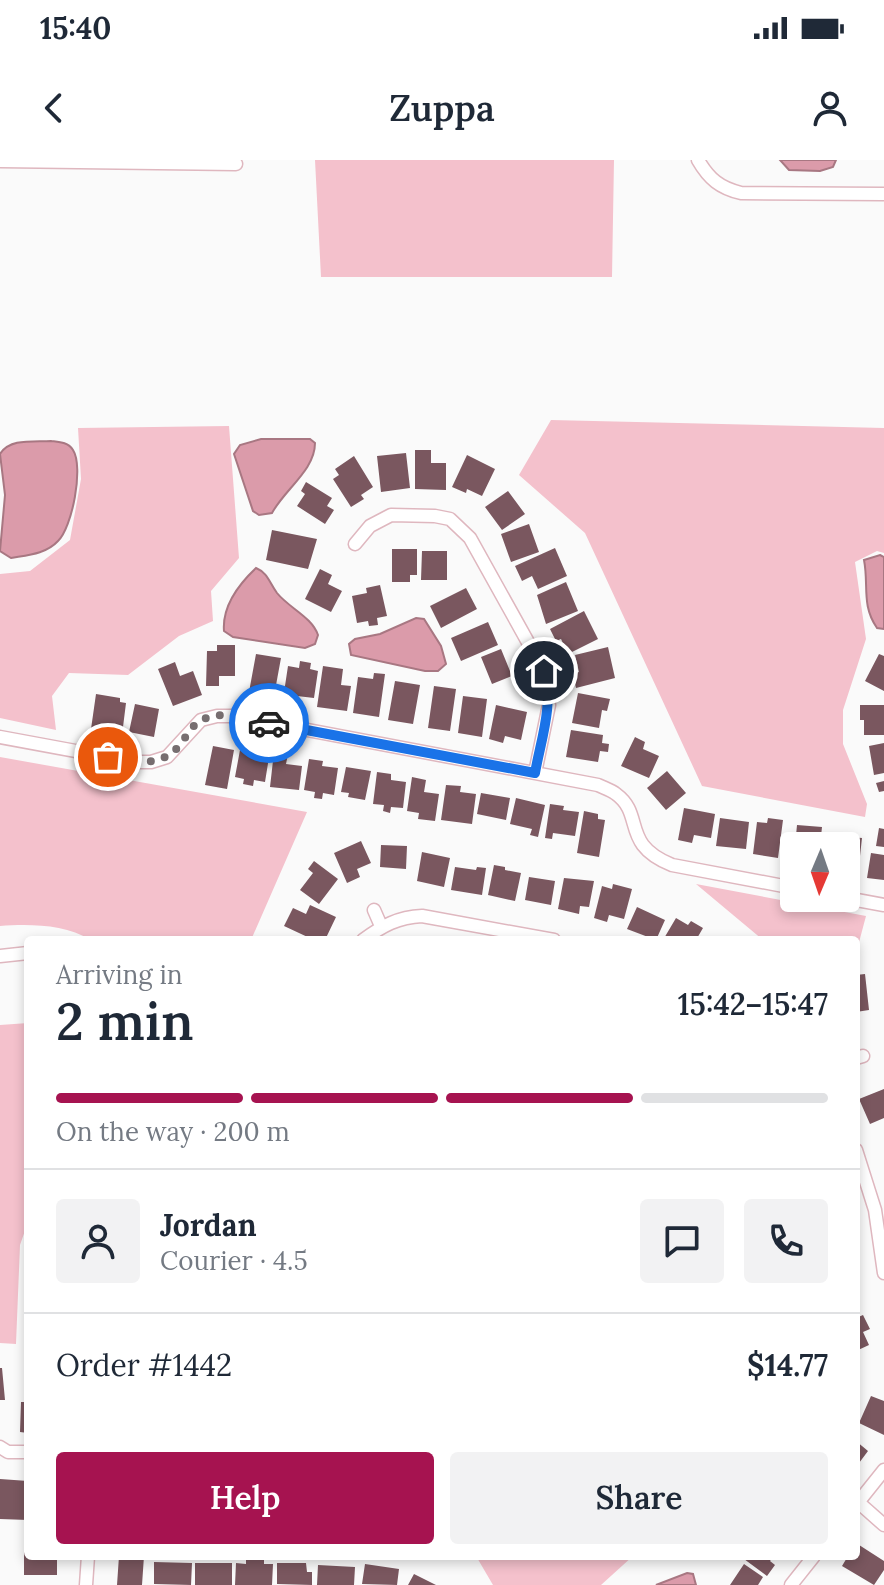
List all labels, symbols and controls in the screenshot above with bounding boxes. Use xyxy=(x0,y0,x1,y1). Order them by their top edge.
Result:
text: 15:40 xyxy=(40,9,111,47)
text: Zuppa xyxy=(389,85,495,131)
icon: back xyxy=(32,86,76,130)
icon: person xyxy=(808,86,852,130)
pin xyxy=(510,637,578,705)
icon: home xyxy=(522,649,566,693)
courier xyxy=(229,683,309,763)
icon: car xyxy=(247,701,291,745)
pin xyxy=(74,723,142,791)
icon: bag xyxy=(86,735,130,779)
north arrow xyxy=(780,832,860,912)
map controls xyxy=(780,832,860,912)
text: Arriving in xyxy=(56,958,183,991)
text: 15:42–15:47 xyxy=(678,985,828,1023)
text: 2 min xyxy=(56,988,194,1054)
text: On the way · 200 m xyxy=(56,1115,290,1148)
button: person xyxy=(56,1199,140,1283)
button: chat xyxy=(640,1199,724,1283)
button: phone xyxy=(744,1199,828,1283)
text: Jordan xyxy=(160,1206,257,1244)
text: Courier · 4.5 xyxy=(160,1244,308,1277)
text: Order #1442 xyxy=(56,1346,232,1384)
text: $14.77 xyxy=(747,1346,828,1384)
button: Help xyxy=(56,1452,434,1544)
button: Share xyxy=(450,1452,828,1544)

